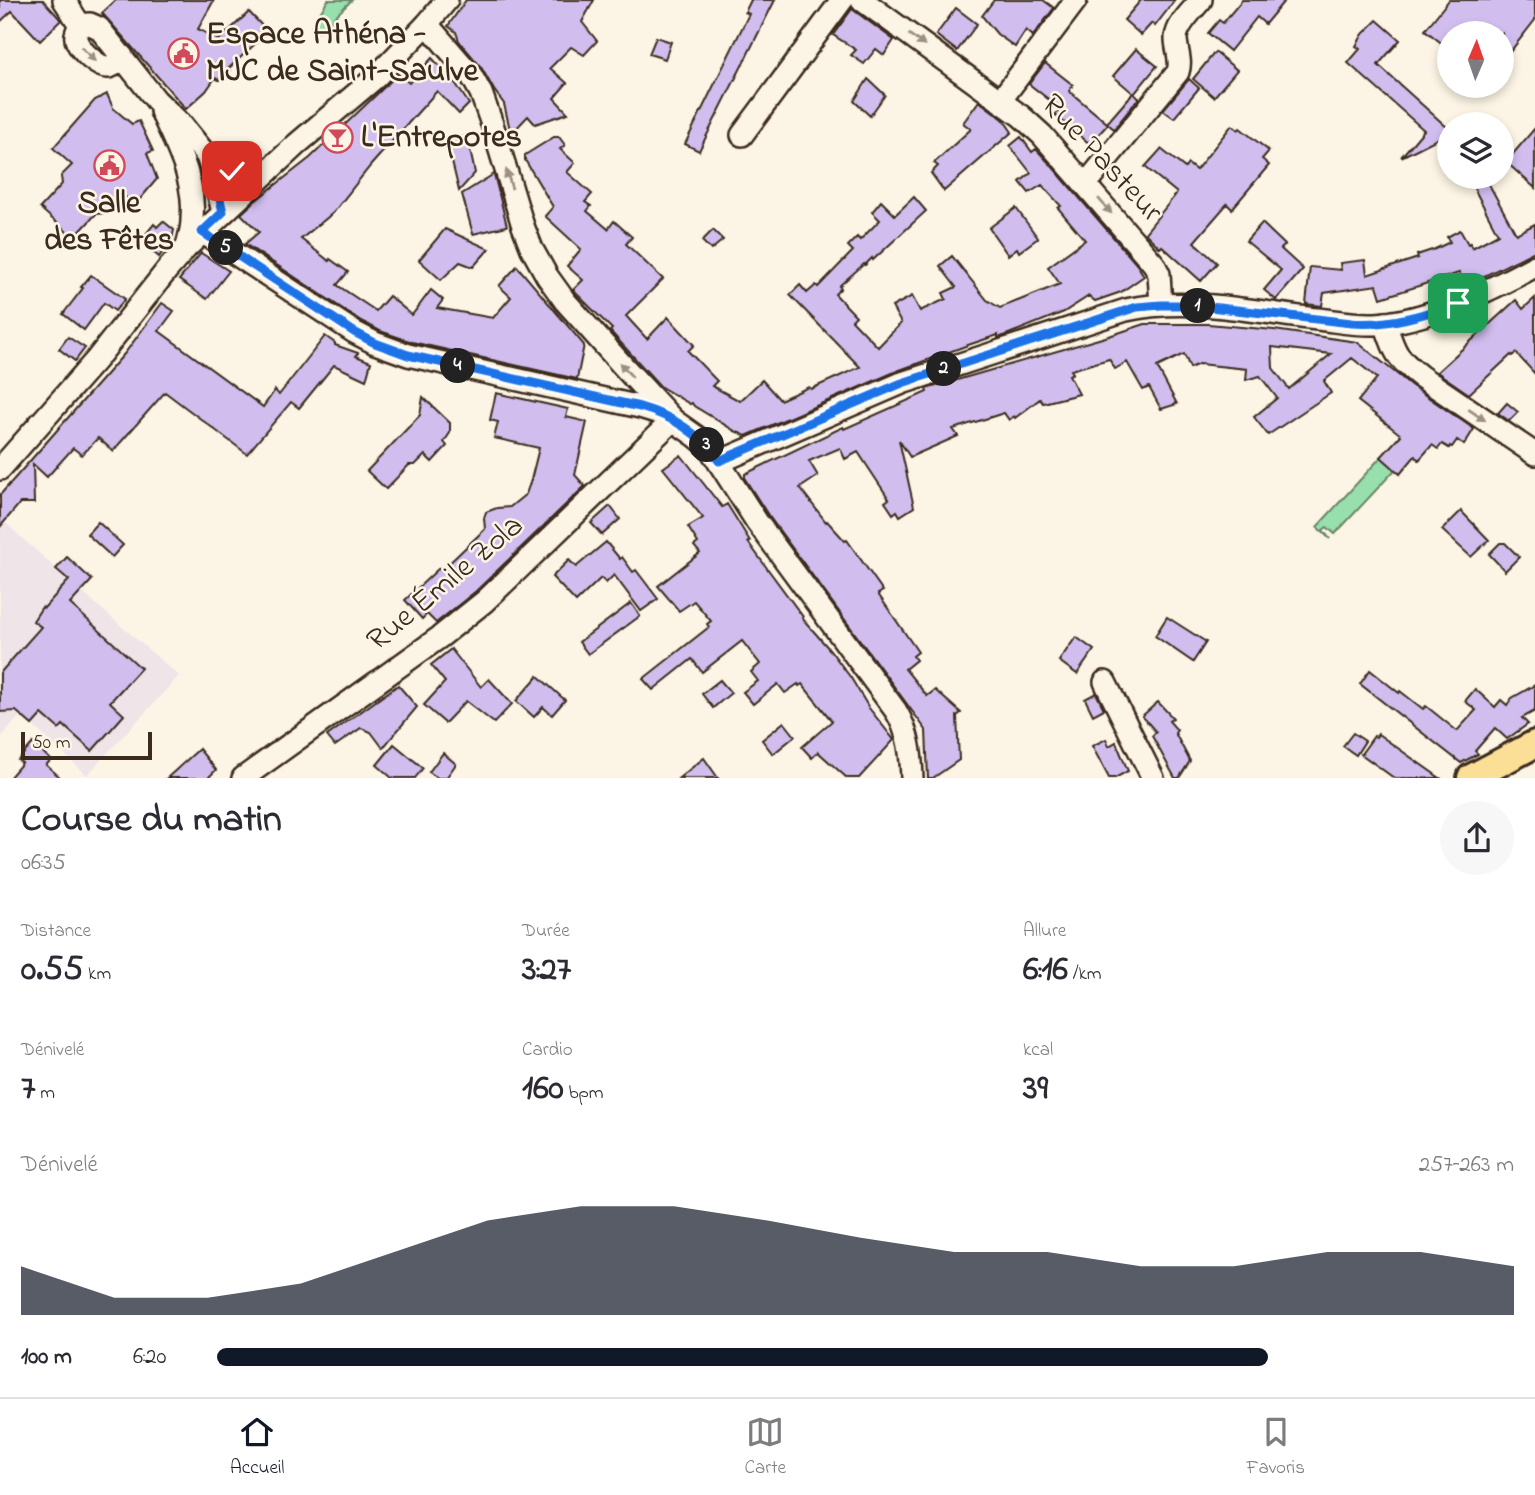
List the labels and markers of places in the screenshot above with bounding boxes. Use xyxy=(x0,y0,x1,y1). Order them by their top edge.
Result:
place label: Espace Athéna - MJC de Saint-Saulve xyxy=(206,12,480,96)
public building icon: Espace Athéna - MJC de Saint-Saulve xyxy=(166,36,200,70)
place label: L'Entrepotes xyxy=(361,115,522,162)
bar icon: L'Entrepotes xyxy=(321,121,355,155)
pin xyxy=(202,141,262,201)
public building icon: Salle des Fêtes xyxy=(92,148,126,182)
place label: Salle des Fêtes xyxy=(44,181,174,265)
pin: 5 xyxy=(208,230,244,266)
pin xyxy=(1428,273,1488,333)
pin: 1 xyxy=(1180,288,1216,324)
pin: 4 xyxy=(440,348,476,384)
pin: 2 xyxy=(926,352,962,386)
pin: 3 xyxy=(690,428,724,462)

